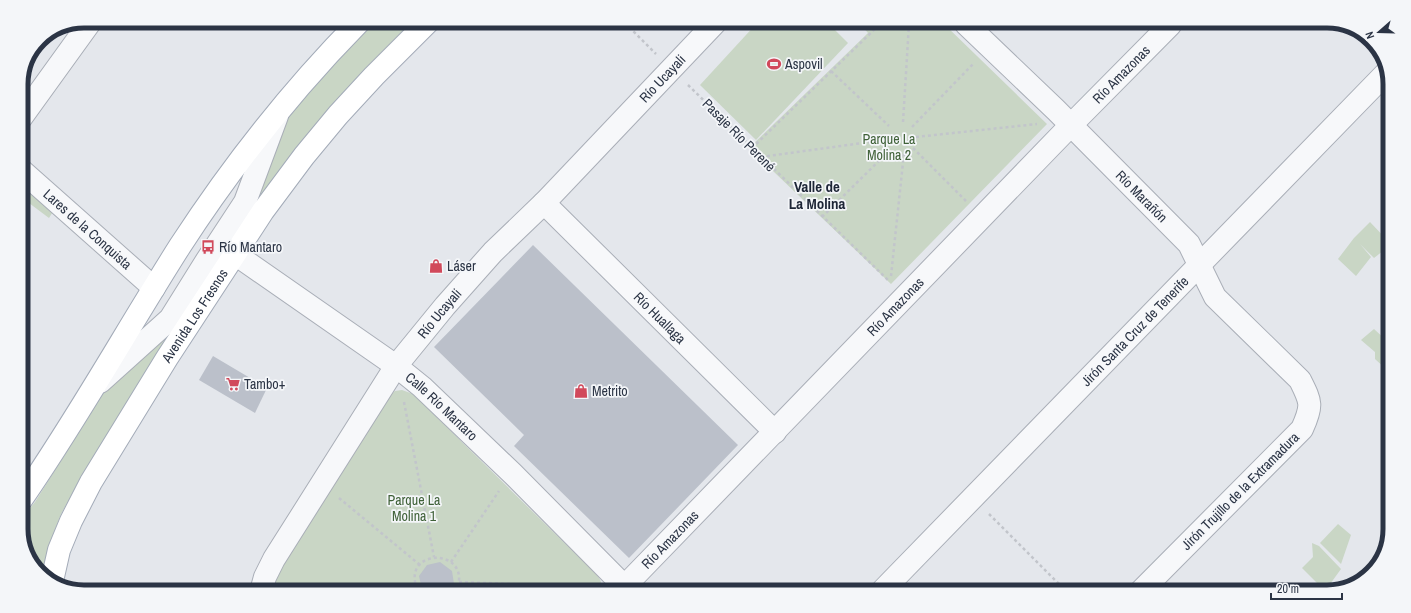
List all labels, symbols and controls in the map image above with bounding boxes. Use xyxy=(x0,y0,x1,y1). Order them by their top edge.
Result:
north arrow xyxy=(1359,12,1399,52)
text: N xyxy=(1362,30,1377,41)
street label: Río Amazonas xyxy=(1088,41,1154,107)
street label: Río Ucayali xyxy=(635,51,689,106)
place label: Aspovil xyxy=(784,55,823,73)
sports icon: Aspovil xyxy=(766,56,782,72)
street label: Pasaje Río Perené xyxy=(699,95,779,175)
park label: Parque La Molina 2 xyxy=(863,130,916,164)
street label: Río Marañón xyxy=(1112,166,1171,226)
district label: Valle de La Molina xyxy=(789,176,846,214)
street label: Lares de la Conquista xyxy=(40,185,136,274)
place label: Río Mantaro xyxy=(219,238,282,256)
bus stop icon: Río Mantaro xyxy=(200,239,216,255)
place label: Láser xyxy=(447,257,476,275)
shop icon: Láser xyxy=(428,258,444,274)
street label: Avenida Los Fresnos xyxy=(157,265,232,367)
street label: Jirón Santa Cruz de Tenerife xyxy=(1077,272,1192,390)
street label: Río Amazonas xyxy=(863,273,928,340)
street label: Río Ucayali xyxy=(413,285,465,342)
street label: Río Huallaga xyxy=(630,288,690,348)
street label: Calle Río Mantaro xyxy=(402,368,482,444)
place label: Tambo+ xyxy=(244,375,286,393)
supermarket icon: Tambo+ xyxy=(225,376,241,392)
place label: Metrito xyxy=(592,382,628,400)
shop icon: Metrito xyxy=(573,383,589,399)
street label: Jirón Trujillo de la Extramadura xyxy=(1177,428,1303,554)
park label: Parque La Molina 1 xyxy=(388,491,441,525)
street label: Río Amazonas xyxy=(638,506,703,573)
scale bar xyxy=(1271,575,1342,601)
text: 20 m xyxy=(1277,581,1299,597)

